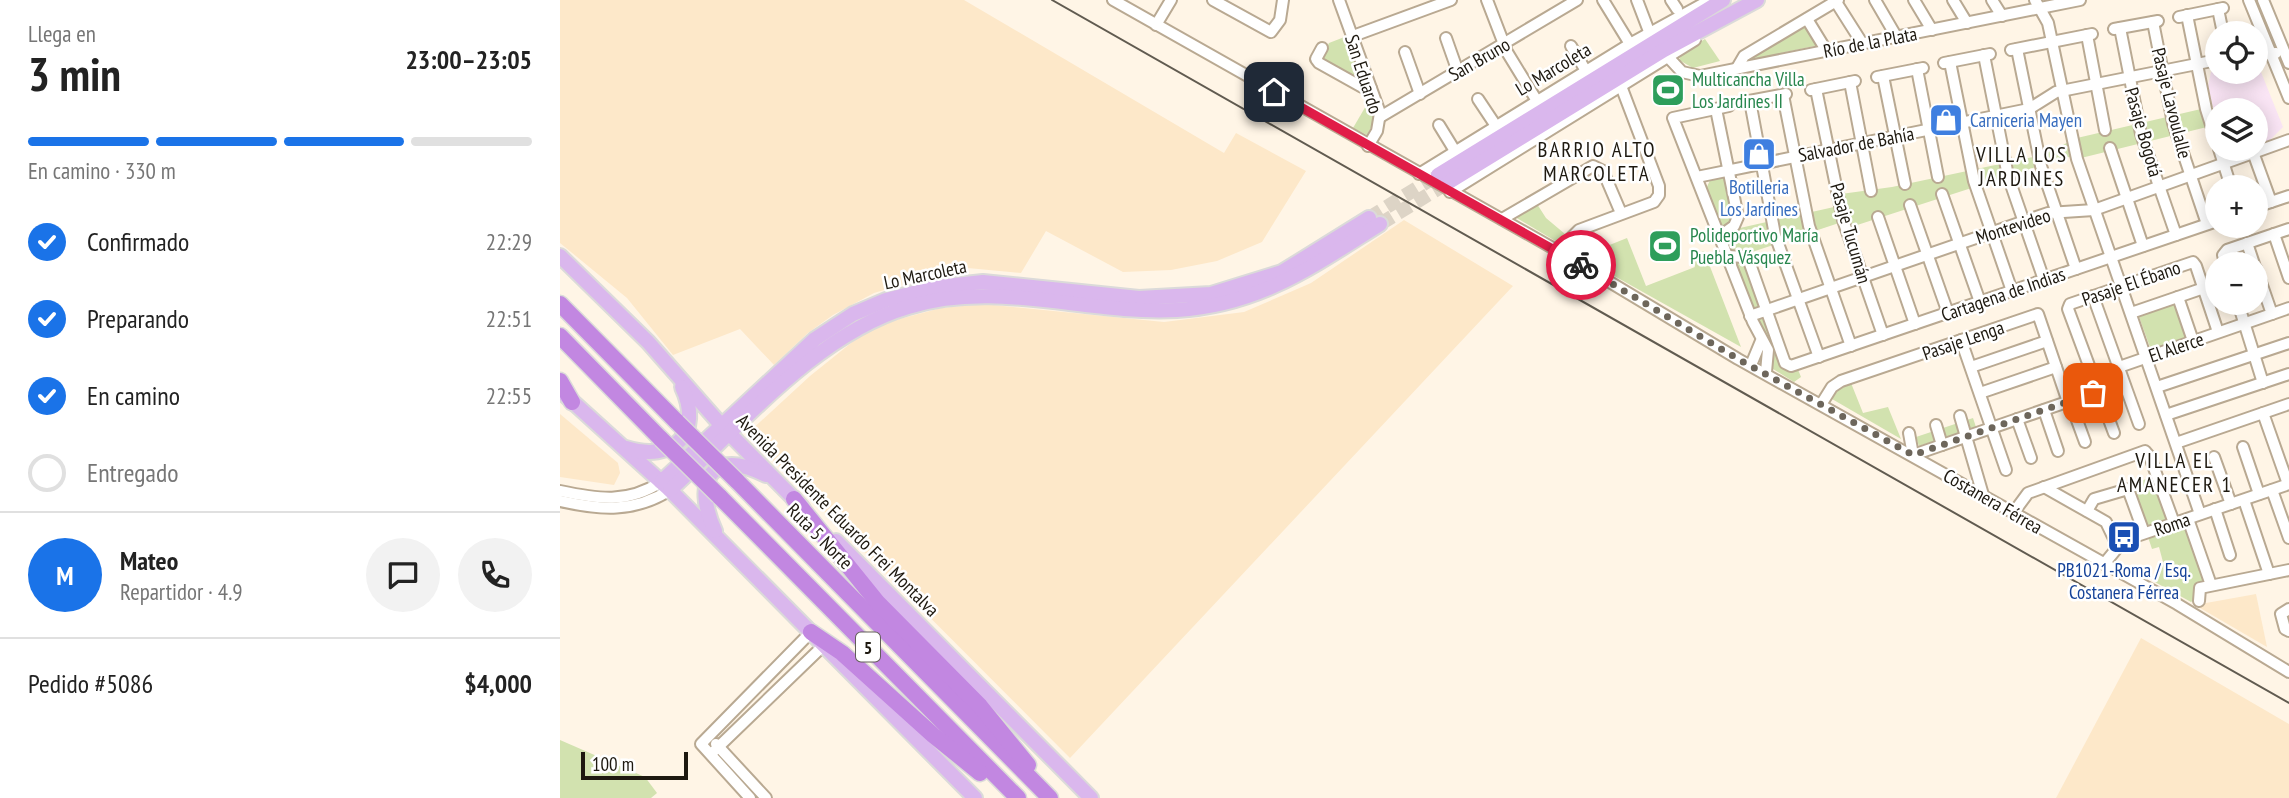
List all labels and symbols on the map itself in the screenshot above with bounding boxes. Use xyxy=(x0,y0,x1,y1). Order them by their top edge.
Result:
street label: Río de la Plata xyxy=(1821,21,1919,63)
street label: San Eduardo xyxy=(1340,31,1388,117)
street label: San Bruno xyxy=(1444,32,1514,86)
street label: Lo Marcoleta xyxy=(1511,37,1595,101)
street label: Pasaje Lavoulalle xyxy=(2147,45,2197,161)
pin xyxy=(1244,62,1304,122)
place label: Multicancha Villa Los Jardines II xyxy=(1692,67,1805,113)
sports icon: Multicancha Villa Los Jardines II xyxy=(1649,71,1687,109)
street label: Pasaje Bogotá xyxy=(2120,84,2168,180)
shop icon: Carniceria Mayen xyxy=(1927,101,1965,139)
place label: Carniceria Mayen xyxy=(1970,108,2082,132)
street label: Salvador de Bahía xyxy=(1796,121,1916,167)
shop icon: Botilleria Los Jardines xyxy=(1740,135,1778,173)
district label: BARRIO ALTO MARCOLETA xyxy=(1538,136,1656,187)
district label: VILLA LOS JARDINES xyxy=(1975,141,2068,192)
place label: Botilleria Los Jardines xyxy=(1720,175,1798,221)
street label: Pasaje Tucumán xyxy=(1825,180,1877,286)
street label: Montevideo xyxy=(1973,203,2053,249)
place label: Polideportivo María Puebla Vásquez xyxy=(1690,223,1819,269)
sports icon: Polideportivo María Puebla Vásquez xyxy=(1646,227,1684,265)
courier xyxy=(1546,230,1616,300)
street label: Lo Marcoleta xyxy=(881,254,969,294)
street label: Pasaje El Ébano xyxy=(2078,255,2184,311)
street label: Cartagena de Indias xyxy=(1938,262,2068,326)
street label: Pasaje Lenga xyxy=(1919,315,2007,365)
street label: El Alerce xyxy=(2145,326,2207,368)
pin xyxy=(2063,363,2123,423)
street label: Avenida Presidente Eduardo Frei Montalva xyxy=(732,409,944,621)
district label: VILLA EL AMANECER 1 xyxy=(2117,447,2233,498)
street label: Costanera Férrea xyxy=(1939,463,2047,539)
street label: Ruta 5 Norte xyxy=(782,498,858,574)
street label: Roma xyxy=(2151,507,2193,541)
bus stop icon: PB1021-Roma / Esq. Costanera Férrea xyxy=(2105,518,2143,556)
place label: PB1021-Roma / Esq. Costanera Férrea xyxy=(2057,558,2191,604)
road number: 5 xyxy=(856,632,880,662)
scale bar xyxy=(581,749,688,781)

